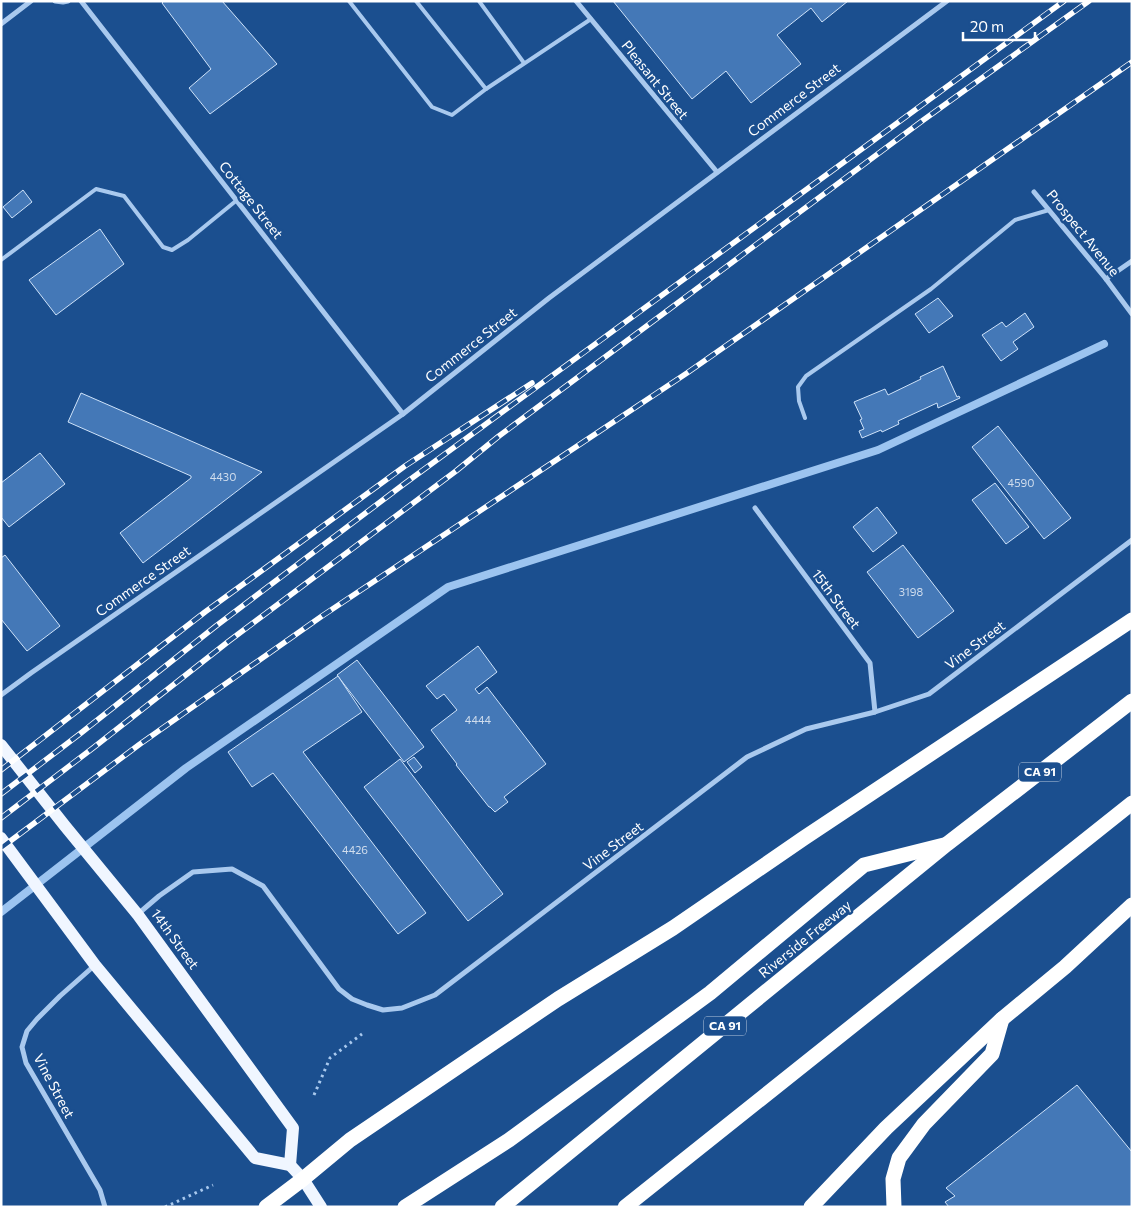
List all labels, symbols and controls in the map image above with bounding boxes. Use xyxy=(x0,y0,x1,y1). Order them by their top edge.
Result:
scale bar xyxy=(963,10,1036,42)
text: 20 m xyxy=(970,17,1004,35)
street label: Pleasant Street xyxy=(618,37,693,123)
street label: Commerce Street xyxy=(744,59,844,140)
street label: Cottage Street xyxy=(216,158,287,242)
street label: Prospect Avenue xyxy=(1043,186,1123,279)
street label: Commerce Street xyxy=(421,303,520,386)
house number: 4430 xyxy=(210,470,236,483)
house number: 4590 xyxy=(1008,476,1034,489)
street label: Commerce Street xyxy=(92,541,194,620)
street label: 15th Street xyxy=(809,566,864,632)
house number: 3198 xyxy=(899,585,923,598)
street label: Vine Street xyxy=(941,616,1008,673)
house number: 4444 xyxy=(465,713,492,726)
road number: CA 91 xyxy=(1019,762,1061,782)
street label: Vine Street xyxy=(579,817,646,874)
house number: 4426 xyxy=(342,843,368,856)
street label: Riverside Freeway xyxy=(755,896,854,981)
street label: 14th Street xyxy=(148,905,203,972)
road number: CA 91 xyxy=(704,1016,746,1036)
street label: Vine Street xyxy=(30,1050,79,1121)

